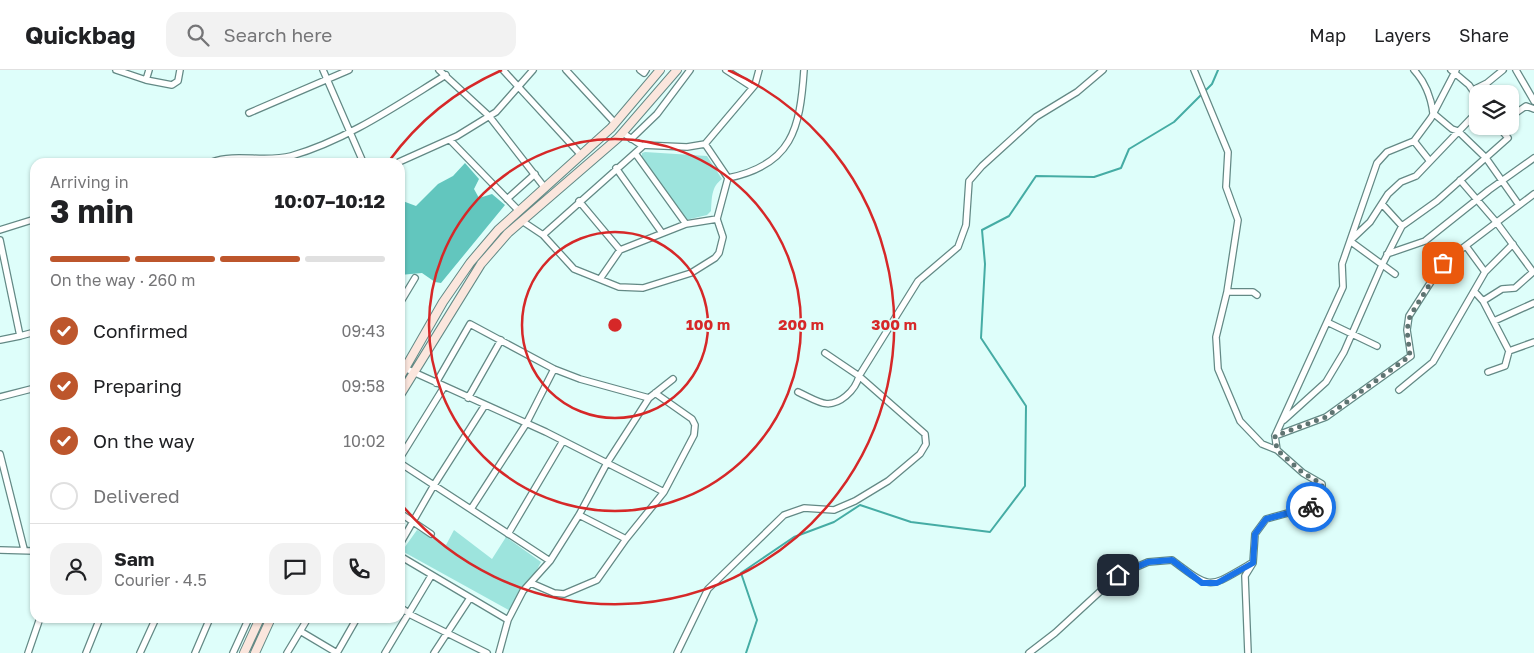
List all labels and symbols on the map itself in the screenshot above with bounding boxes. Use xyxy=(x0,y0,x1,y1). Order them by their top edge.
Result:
pin xyxy=(1422,242,1464,284)
text: 100 m xyxy=(686,315,730,333)
text: 200 m xyxy=(778,315,824,333)
text: 300 m xyxy=(871,315,917,333)
centre of rings xyxy=(606,316,624,334)
courier xyxy=(1286,482,1336,532)
pin xyxy=(1097,554,1139,596)

